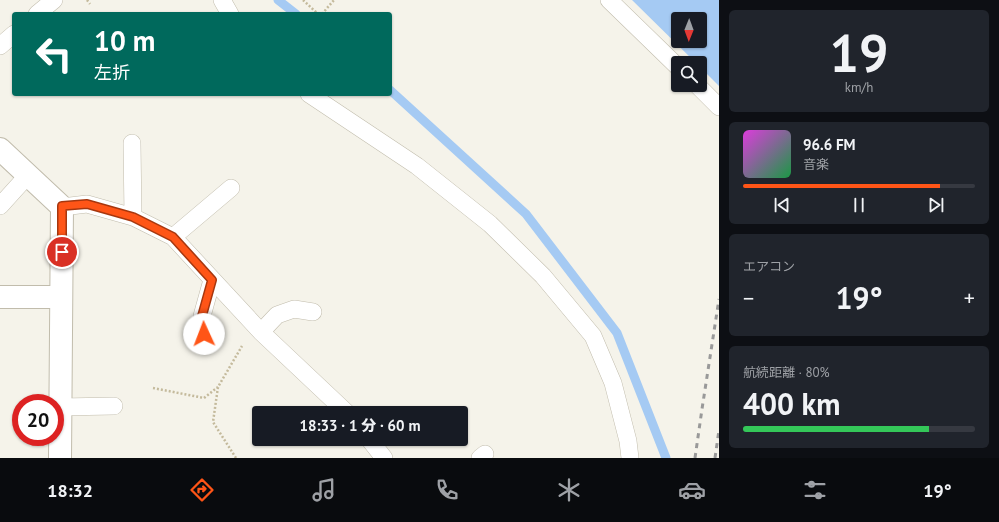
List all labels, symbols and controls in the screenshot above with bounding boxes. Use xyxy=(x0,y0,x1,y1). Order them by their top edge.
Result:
north arrow xyxy=(671,12,707,48)
map controls xyxy=(671,12,707,92)
text: 19 xyxy=(830,19,888,86)
text: 10 m xyxy=(94,22,155,59)
icon: left xyxy=(28,28,80,80)
button: search xyxy=(671,56,707,92)
text: 左折 xyxy=(94,61,130,84)
text: km/h xyxy=(845,79,873,96)
text: 96.6 FM xyxy=(803,135,856,154)
text: 音楽 xyxy=(803,156,829,173)
icon: previous xyxy=(771,194,793,216)
icon: pause xyxy=(848,194,870,216)
icon: next xyxy=(925,194,947,216)
pin xyxy=(45,235,79,269)
icon: arrive xyxy=(51,241,73,263)
text: エアコン xyxy=(743,258,795,275)
text: 19° xyxy=(835,278,883,317)
text: − xyxy=(743,284,754,312)
text: + xyxy=(964,284,975,312)
position arrow xyxy=(183,313,225,355)
text: 航続距離 · 80% xyxy=(743,364,830,381)
text: 400 km xyxy=(743,384,841,423)
speed limit sign: 20 xyxy=(12,394,64,446)
text: 18:33 · 1 分 · 60 m xyxy=(299,416,421,435)
icon: directions xyxy=(188,476,216,504)
icon: music xyxy=(310,476,338,504)
icon: phone xyxy=(433,476,461,504)
icon: climate xyxy=(555,476,583,504)
icon: car xyxy=(678,476,706,504)
icon: filters xyxy=(801,476,829,504)
text: 18:32 xyxy=(47,479,93,502)
text: 19° xyxy=(923,479,952,502)

